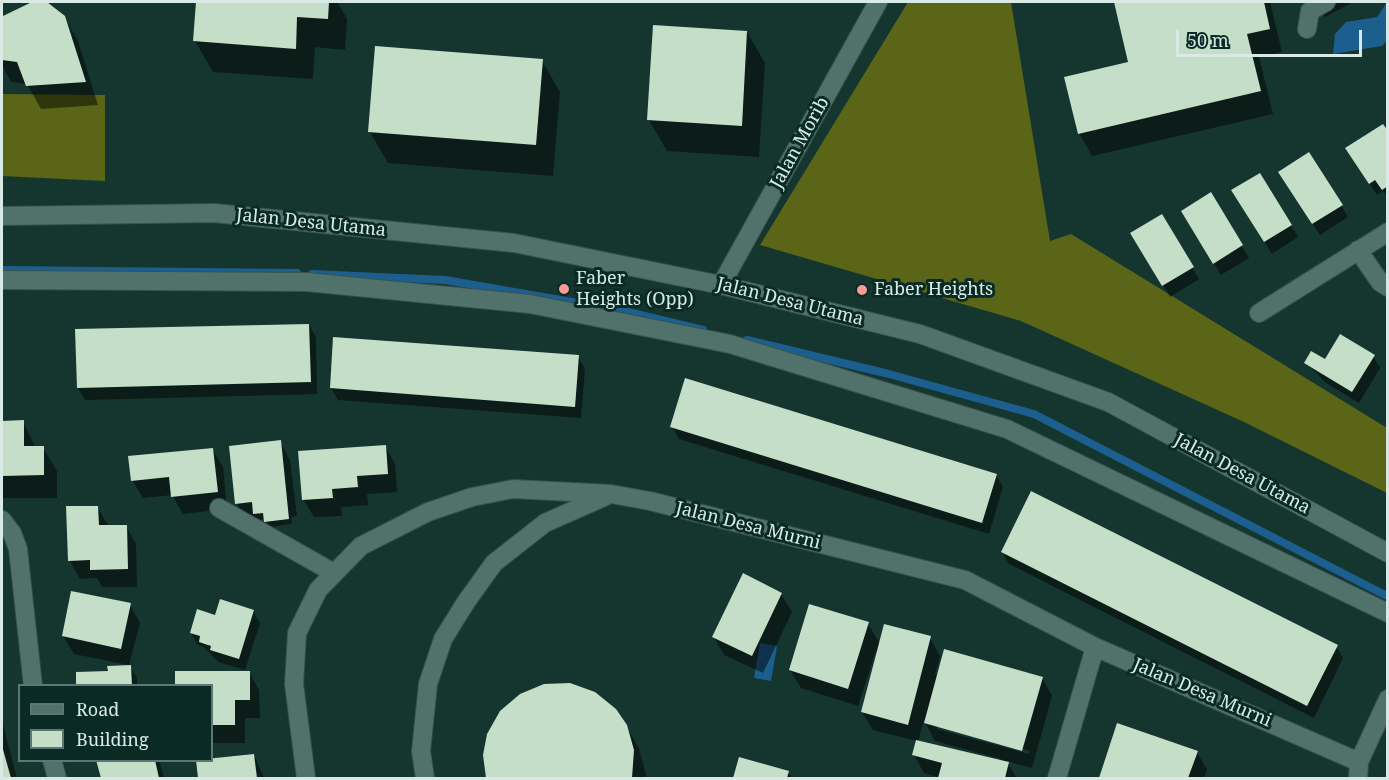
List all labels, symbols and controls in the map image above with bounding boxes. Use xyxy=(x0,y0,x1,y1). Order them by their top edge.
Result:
scale bar xyxy=(1179,18,1365,56)
text: 50 m xyxy=(1187,28,1229,52)
street label: Jalan Morib xyxy=(766,94,834,192)
street label: Jalan Desa Utama xyxy=(235,204,387,242)
place label: Faber Heights (Opp) xyxy=(576,268,694,310)
street label: Jalan Desa Utama xyxy=(714,273,866,331)
place label: Faber Heights xyxy=(874,279,993,301)
marker: Faber Heights (Opp) xyxy=(557,282,571,296)
marker: Faber Heights xyxy=(855,283,869,297)
street label: Jalan Desa Utama xyxy=(1170,429,1314,519)
street label: Jalan Desa Murni xyxy=(673,498,823,554)
street label: Jalan Desa Murni xyxy=(1129,654,1275,732)
legend xyxy=(18,684,213,762)
text: Road xyxy=(76,697,119,721)
text: Building xyxy=(76,727,149,751)

